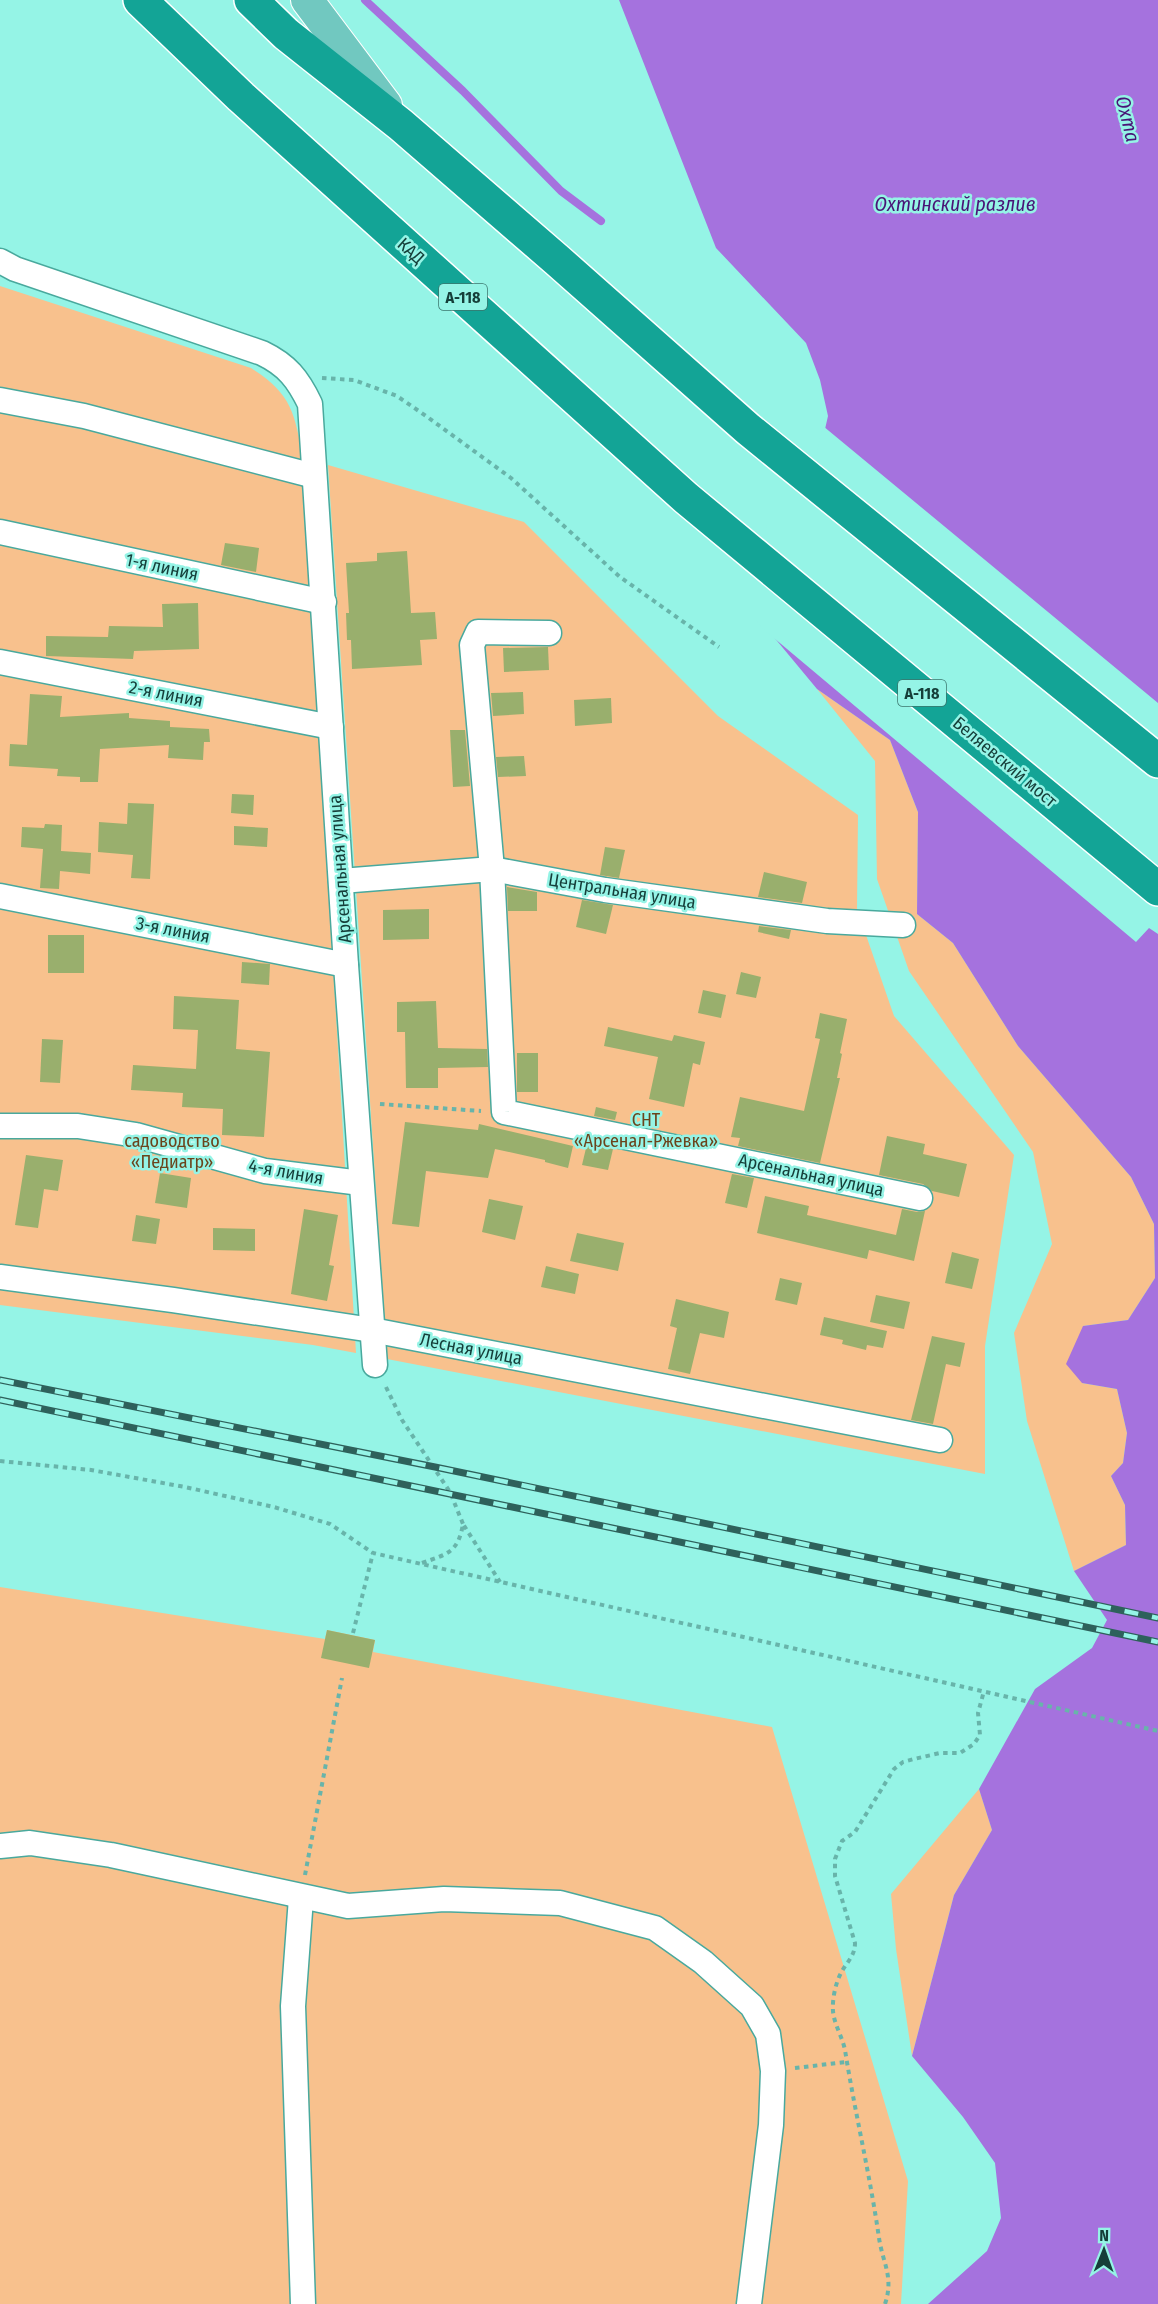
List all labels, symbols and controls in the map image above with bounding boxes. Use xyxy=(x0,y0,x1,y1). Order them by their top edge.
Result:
water label: Охта xyxy=(1111,93,1145,145)
water label: Охтинский разлив xyxy=(875,192,1036,216)
street label: КАД xyxy=(393,233,429,269)
road number: А-118 xyxy=(439,284,487,310)
street label: 1-я линия xyxy=(124,549,200,585)
street label: 2-я линия xyxy=(127,676,205,712)
road number: А-118 xyxy=(898,680,946,706)
street label: Беляевский мост xyxy=(948,712,1062,812)
street label: Арсенальная улица xyxy=(324,794,356,944)
street label: Центральная улица xyxy=(547,868,698,914)
street label: 3-я линия xyxy=(134,912,212,948)
park label: СНТ «Арсенал-Ржевка» xyxy=(574,1109,718,1152)
park label: садоводство «Педиатр» xyxy=(124,1130,220,1173)
street label: Арсенальная улица xyxy=(736,1149,886,1201)
street label: 4-я линия xyxy=(247,1155,325,1189)
street label: Лесная улица xyxy=(418,1328,524,1370)
north arrow xyxy=(1074,2220,1134,2280)
text: N xyxy=(1099,2226,1109,2245)

